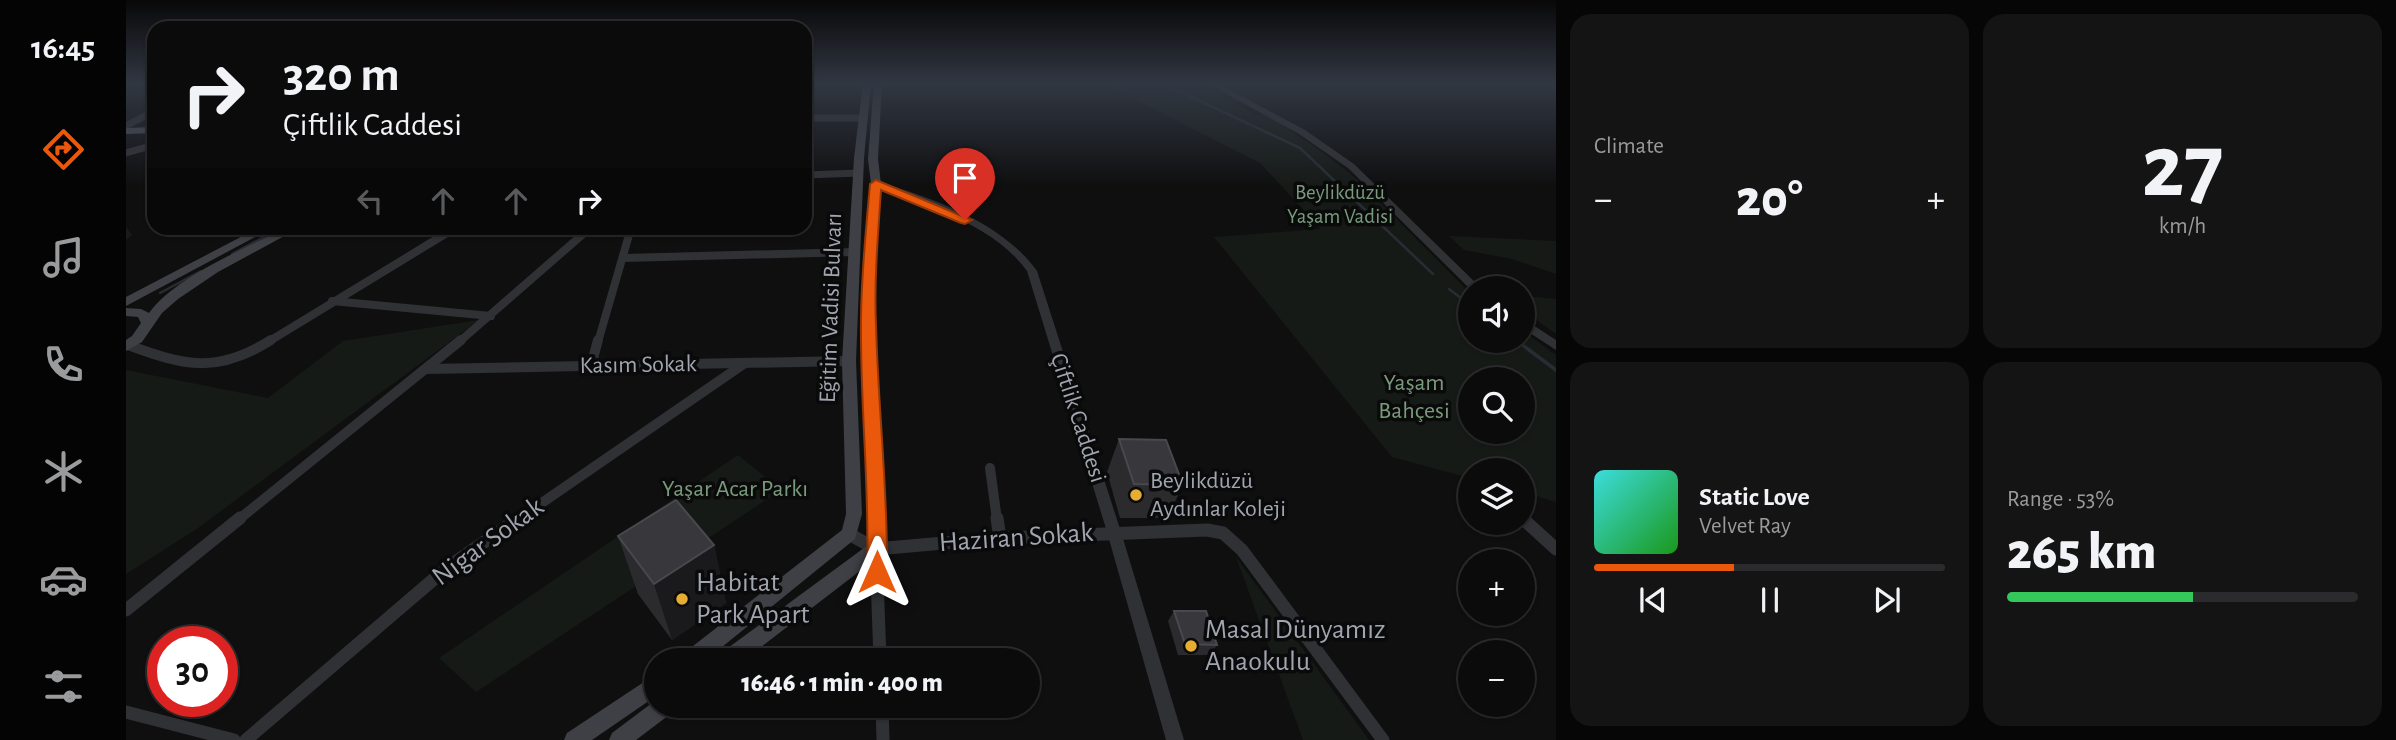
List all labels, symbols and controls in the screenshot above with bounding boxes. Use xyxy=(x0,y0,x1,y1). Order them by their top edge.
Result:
text: 16:45 xyxy=(31,32,95,64)
icon: right xyxy=(168,49,259,140)
text: 320 m xyxy=(283,51,400,100)
text: Çiftlik Caddesi xyxy=(283,109,462,141)
text: 27 xyxy=(2141,122,2224,213)
icon: directions xyxy=(39,125,88,174)
text: Climate xyxy=(1594,135,1664,158)
pin xyxy=(935,148,995,220)
icon: arrive xyxy=(946,159,984,197)
text: 20° xyxy=(1736,173,1803,225)
text: − xyxy=(1594,181,1612,219)
text: + xyxy=(1927,181,1945,219)
icon: left xyxy=(351,182,389,220)
icon: ahead xyxy=(424,182,462,220)
icon: ahead xyxy=(497,182,535,220)
icon: right xyxy=(570,182,608,220)
park label: Beylikdüzü Yaşam Vadisi xyxy=(1287,182,1393,227)
street label: Eğitim Vadisi Bulvarı xyxy=(816,213,846,403)
text: km/h xyxy=(2159,215,2206,238)
icon: music xyxy=(39,233,88,282)
map controls xyxy=(1458,276,1535,717)
button: sound xyxy=(1458,276,1535,353)
icon: phone xyxy=(39,340,88,389)
street label: Çiftlik Caddesi xyxy=(1046,350,1110,486)
street label: Kasım Sokak xyxy=(579,352,697,378)
button: search xyxy=(1458,367,1535,444)
park label: Yaşam Bahçesi xyxy=(1378,371,1450,423)
icon: climate xyxy=(39,447,88,496)
button: layers xyxy=(1458,458,1535,535)
place label: Beylikdüzü Aydınlar Koleji xyxy=(1150,469,1286,521)
park label: Yaşar Acar Parkı xyxy=(662,477,808,501)
text: Static Love xyxy=(1699,484,1810,510)
marker: Beylikdüzü Aydınlar Koleji xyxy=(1128,487,1144,503)
text: Range · 53% xyxy=(2007,488,2114,511)
street label: Nigar Sokak xyxy=(427,492,549,591)
text: Velvet Ray xyxy=(1699,515,1791,538)
street label: Haziran Sokak xyxy=(938,519,1094,557)
text: 265 km xyxy=(2007,526,2156,578)
position arrow xyxy=(840,535,914,609)
button: + xyxy=(1458,549,1535,626)
icon: car xyxy=(39,555,88,604)
place label: Habitat Park Apart xyxy=(696,569,810,629)
icon: previous xyxy=(1634,581,1672,619)
icon: pause xyxy=(1751,581,1789,619)
icon: next xyxy=(1868,581,1906,619)
marker: Habitat Park Apart xyxy=(674,591,690,607)
place label: Masal Dünyamız Anaokulu xyxy=(1205,616,1385,676)
speed limit sign: 30 xyxy=(147,626,238,717)
marker: Masal Dünyamız Anaokulu xyxy=(1183,638,1199,654)
button: − xyxy=(1458,640,1535,717)
icon: filters xyxy=(39,662,88,711)
text: 16:46 · 1 min · 400 m xyxy=(741,670,943,696)

